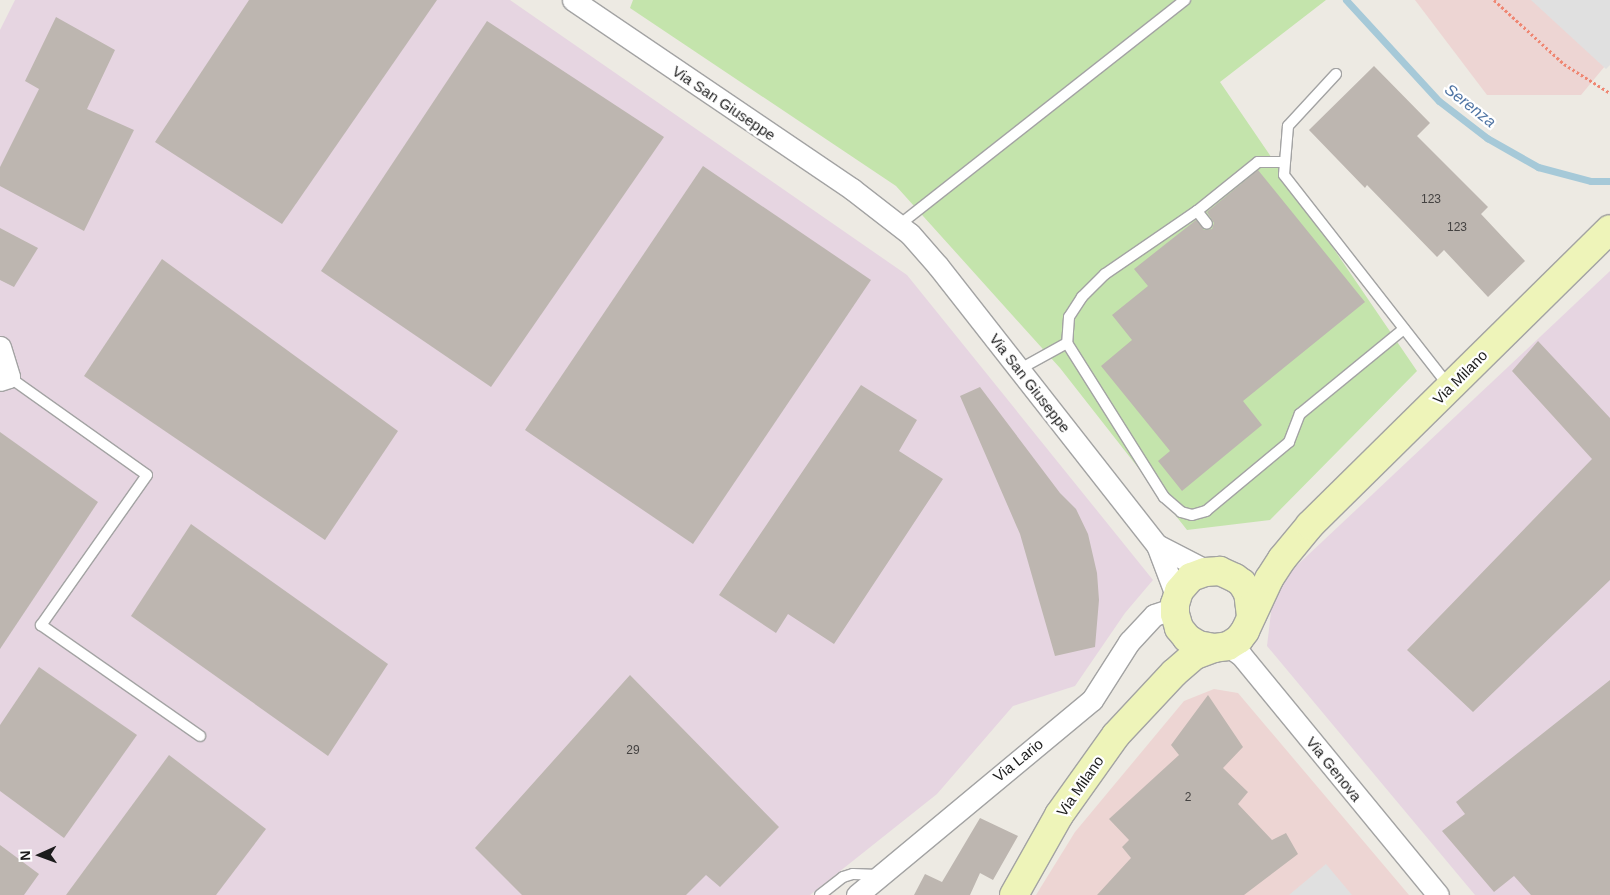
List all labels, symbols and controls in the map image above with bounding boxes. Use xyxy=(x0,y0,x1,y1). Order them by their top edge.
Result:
street label: Via San Giuseppe xyxy=(669,62,779,144)
water label: Serenza xyxy=(1441,80,1499,132)
house number: 123 xyxy=(1421,193,1441,207)
house number: 123 xyxy=(1447,221,1467,235)
street label: Via San Giuseppe xyxy=(986,330,1074,436)
street label: Via Milano xyxy=(1429,346,1491,408)
street label: Via Genova xyxy=(1302,733,1366,805)
street label: Via Lario xyxy=(989,734,1047,786)
house number: 29 xyxy=(626,744,640,758)
street label: Via Milano xyxy=(1053,752,1107,820)
house number: 2 xyxy=(1185,791,1191,805)
north arrow xyxy=(15,830,65,880)
text: N xyxy=(17,850,33,861)

